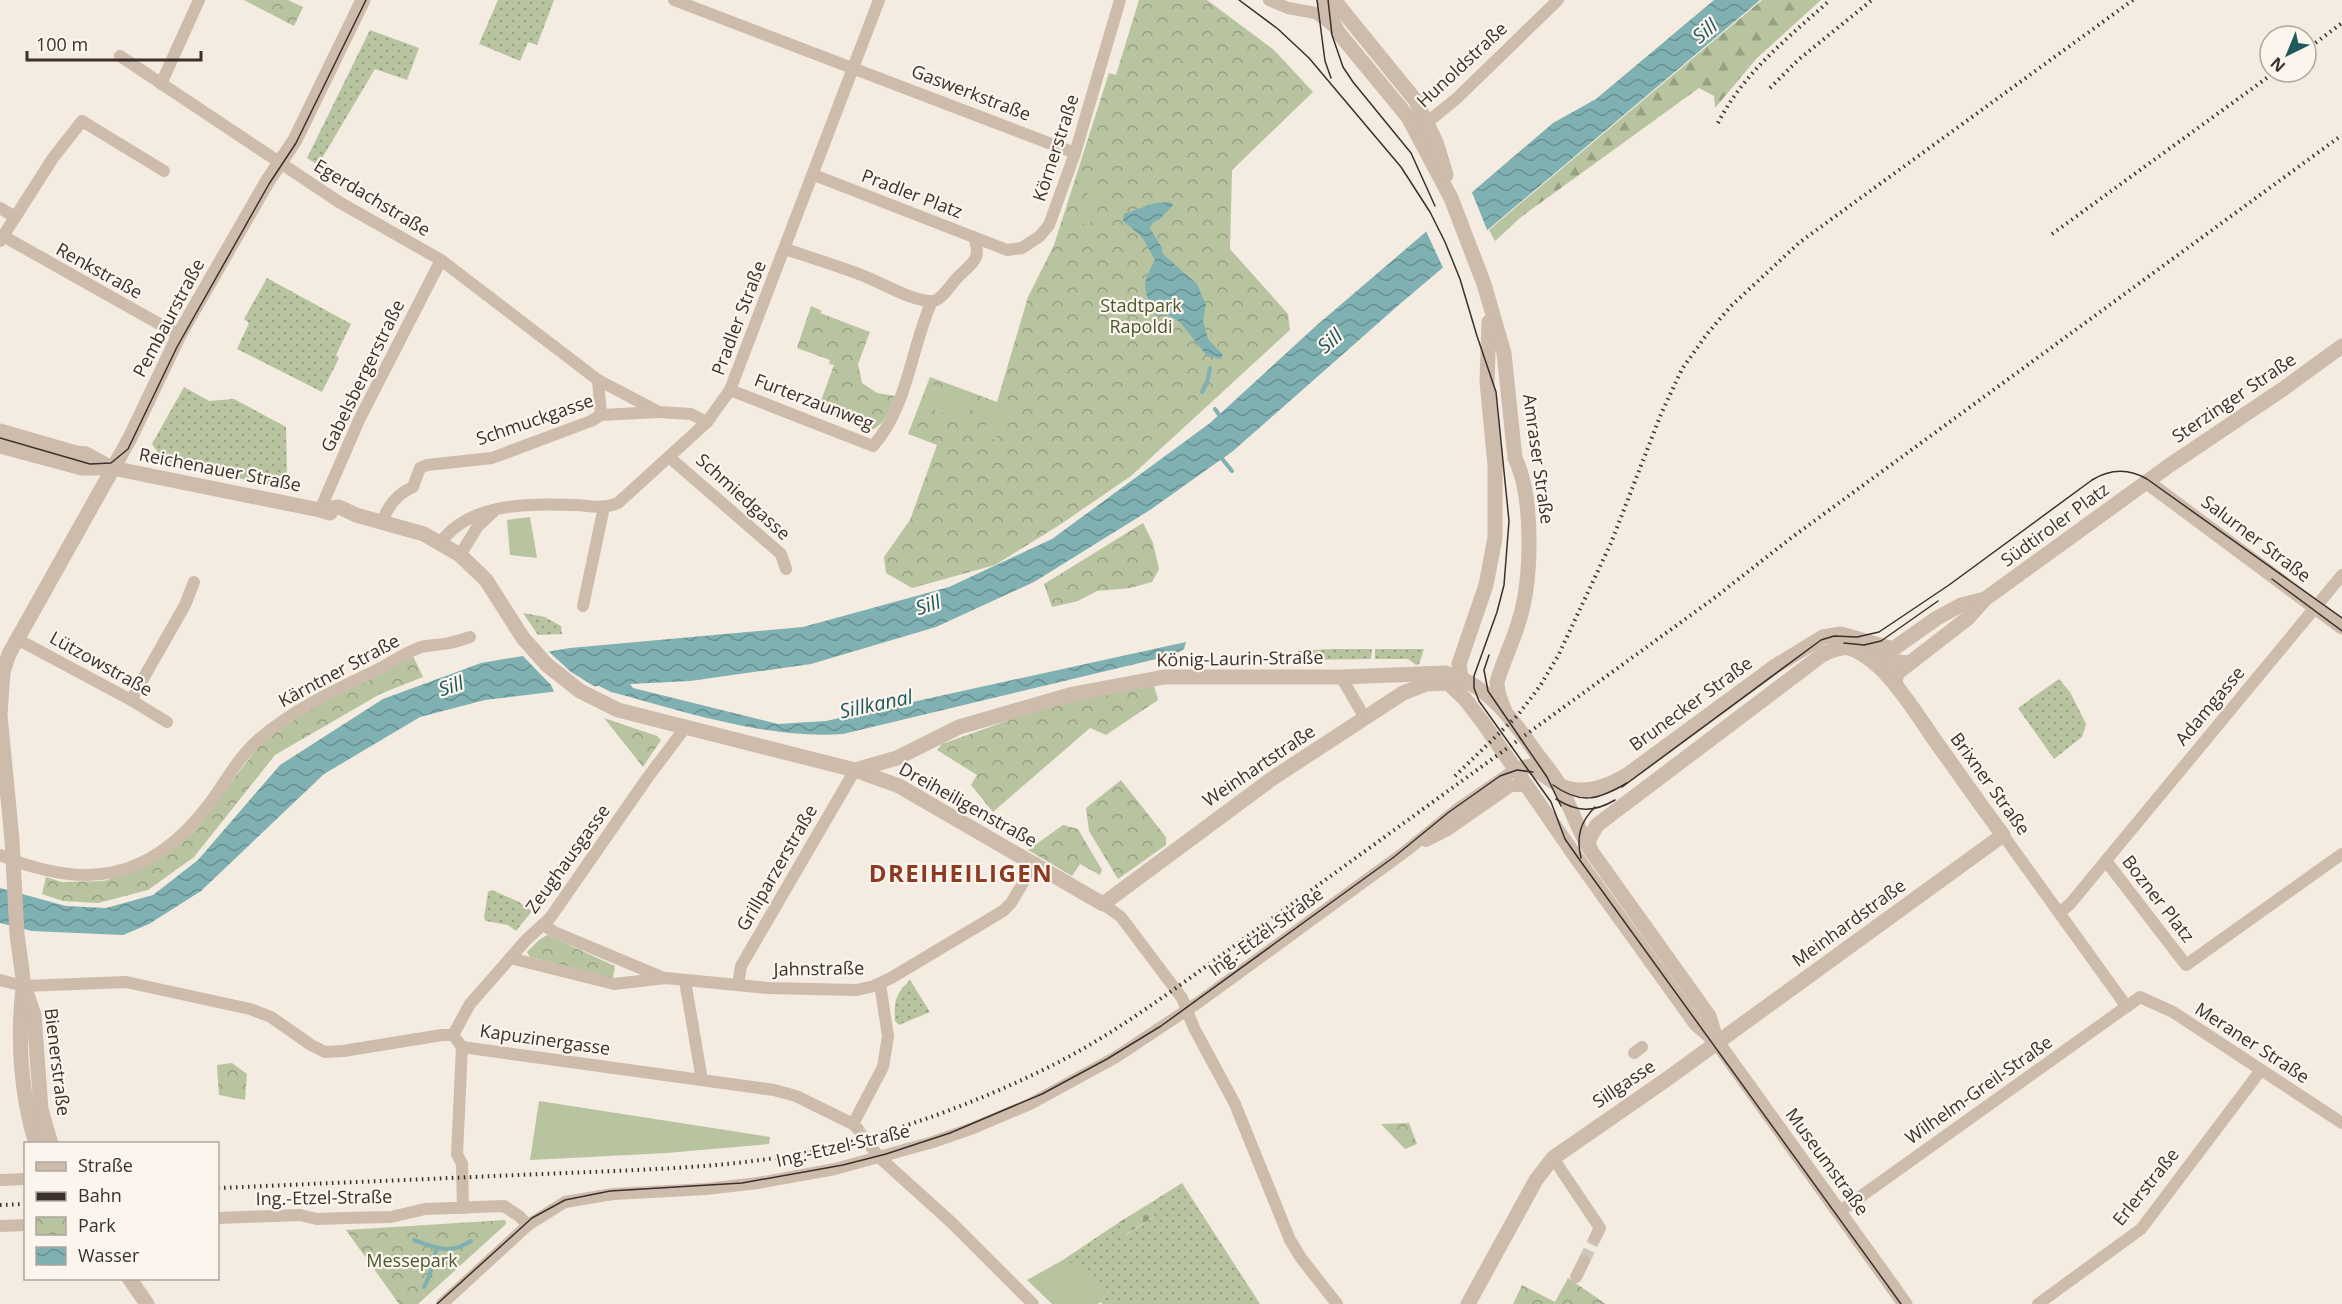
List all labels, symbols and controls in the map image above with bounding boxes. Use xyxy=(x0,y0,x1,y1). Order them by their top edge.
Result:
water label: Sill xyxy=(1686,12,1724,49)
street label: Hunoldstraße xyxy=(1411,16,1512,112)
scale bar xyxy=(27,24,201,62)
north arrow xyxy=(2258,24,2318,84)
text: 100 m xyxy=(36,32,88,56)
text: N xyxy=(2266,52,2290,77)
street label: Gaswerkstraße xyxy=(908,58,1035,126)
street label: Körnerstraße xyxy=(1026,91,1084,204)
street label: Egerdachstraße xyxy=(310,153,435,241)
street label: Pradler Platz xyxy=(859,163,966,223)
street label: Renkstraße xyxy=(52,237,147,304)
street label: Pembaurstraße xyxy=(127,254,209,381)
street label: Pradler Straße xyxy=(705,257,771,378)
park label: Stadtpark Rapoldi xyxy=(1100,293,1182,338)
street label: Gabelsbergerstraße xyxy=(315,295,409,456)
water label: Sill xyxy=(1311,322,1349,359)
street label: Sterzinger Straße xyxy=(2167,347,2300,448)
street label: Furterzaunweg xyxy=(751,367,878,435)
street label: Schmuckgasse xyxy=(473,388,596,450)
street label: Amraser Straße xyxy=(1518,392,1560,525)
street label: Reichenauer Straße xyxy=(137,442,303,497)
street label: Schmiedgasse xyxy=(691,448,796,545)
street label: Südtiroler Platz xyxy=(1996,477,2113,572)
street label: Salurner Straße xyxy=(2197,489,2316,587)
water label: Sill xyxy=(912,587,945,621)
street label: Lützowstraße xyxy=(46,625,157,701)
street label: Kärntner Straße xyxy=(274,628,403,712)
street label: König-Laurin-Straße xyxy=(1156,645,1324,671)
street label: Brunecker Straße xyxy=(1624,650,1757,756)
street label: Adamgasse xyxy=(2169,661,2249,750)
water label: Sill xyxy=(435,668,468,702)
water label: Sillkanal xyxy=(837,682,916,724)
street label: Weinhartstraße xyxy=(1198,719,1319,812)
street label: Brixner Straße xyxy=(1946,727,2036,839)
street label: Dreiheiligenstraße xyxy=(895,756,1042,852)
street label: Zeughausgasse xyxy=(520,799,615,918)
street label: Grillparzerstraße xyxy=(730,800,822,935)
street label: Bozner Platz xyxy=(2117,850,2200,947)
district label: DREIHEILIGEN xyxy=(869,856,1053,889)
street label: Meinhardstraße xyxy=(1787,873,1910,972)
street label: Ing.-Etzel-Straße xyxy=(1203,881,1328,981)
street label: Jahnstraße xyxy=(771,955,864,981)
street label: Meraner Straße xyxy=(2191,996,2314,1088)
street label: Bienerstraße xyxy=(39,1007,77,1117)
street label: Kapuzinergasse xyxy=(478,1018,612,1060)
street label: Wilhelm-Greil-Straße xyxy=(1900,1029,2057,1149)
street label: Sillgasse xyxy=(1587,1053,1659,1113)
street label: Museumstraße xyxy=(1781,1103,1875,1220)
street label: Ing.-Etzel-Straße xyxy=(774,1118,912,1172)
legend xyxy=(24,1142,219,1280)
street label: Erlerstraße xyxy=(2107,1143,2184,1230)
text: Straße xyxy=(78,1153,133,1177)
text: Bahn xyxy=(78,1183,122,1207)
street label: Ing.-Etzel-Straße xyxy=(255,1184,392,1210)
text: Park xyxy=(78,1213,116,1237)
text: Wasser xyxy=(78,1243,140,1267)
park label: Messepark xyxy=(366,1248,458,1272)

